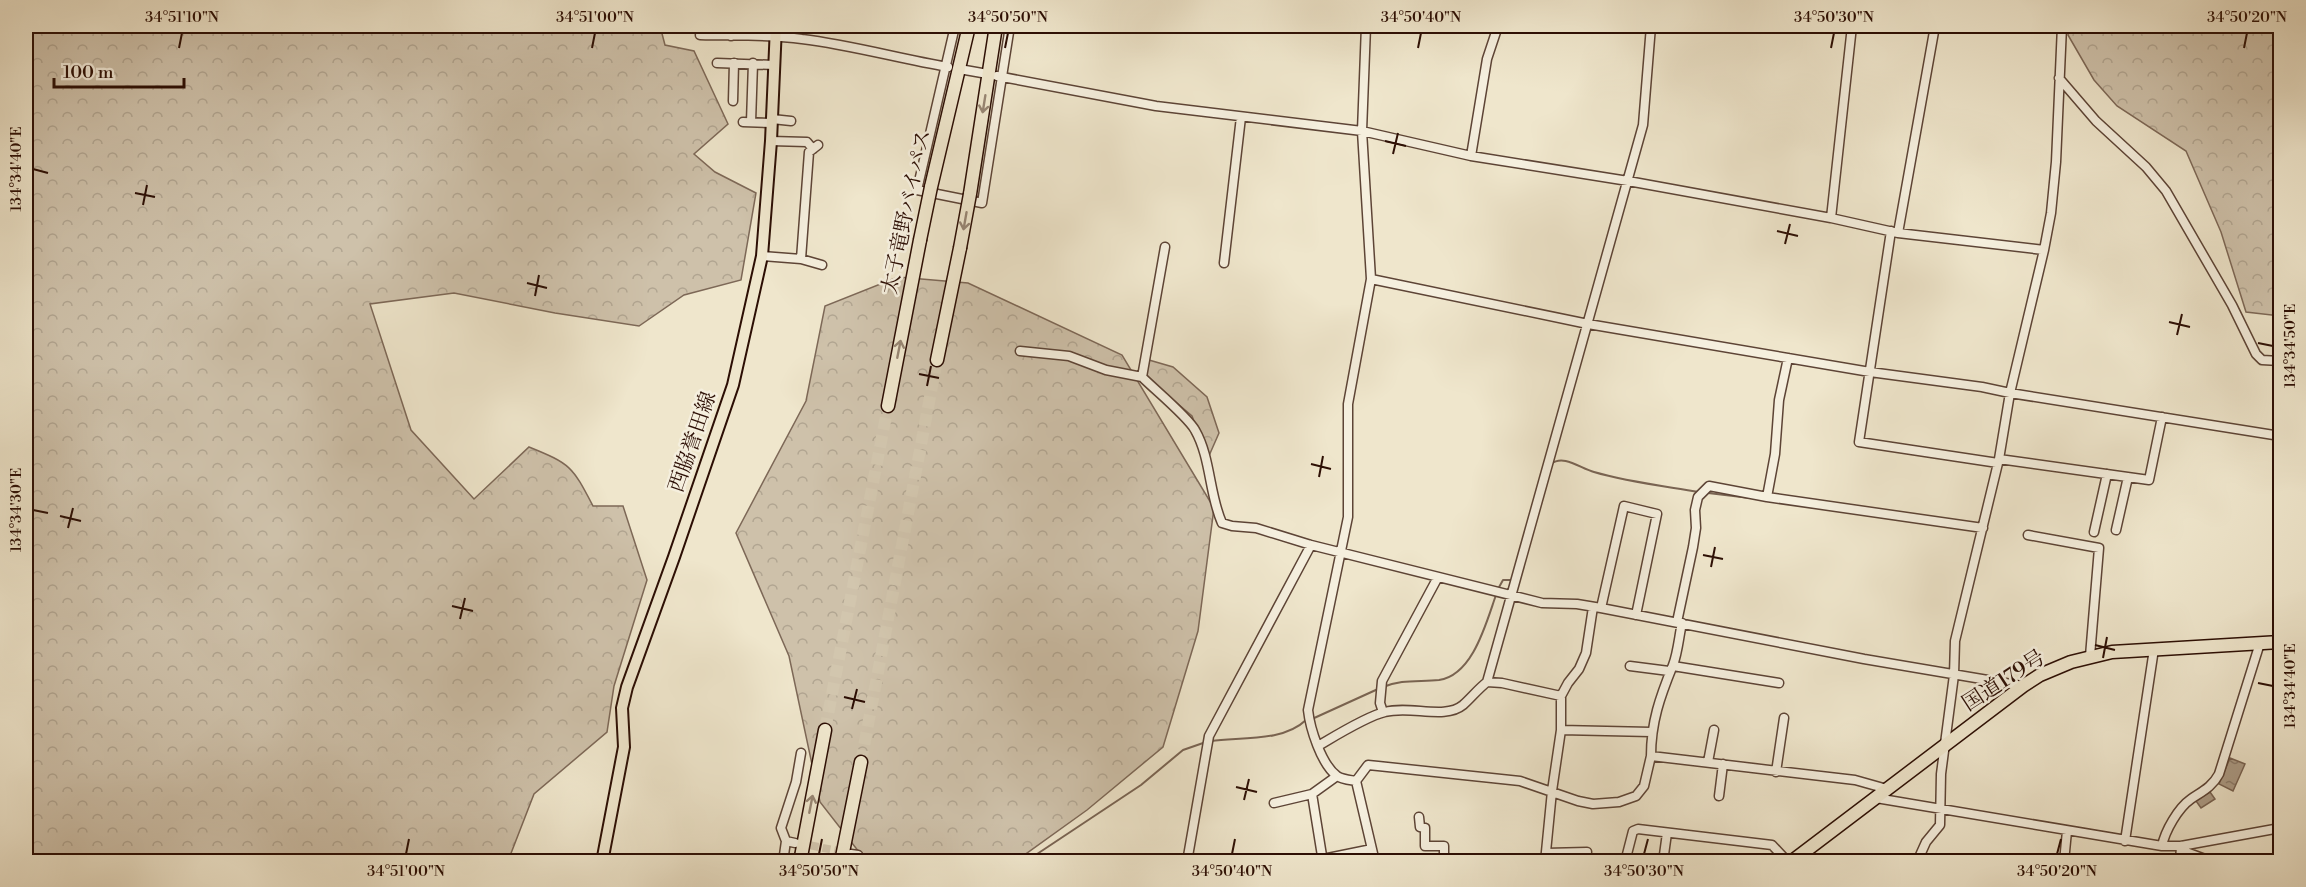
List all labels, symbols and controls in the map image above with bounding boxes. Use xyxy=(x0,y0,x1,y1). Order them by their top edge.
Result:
text: 34°51'10"N xyxy=(145,8,219,27)
text: 34°51'00"N xyxy=(556,8,634,27)
text: 34°50'50"N xyxy=(968,8,1048,27)
text: 34°50'40"N xyxy=(1381,8,1461,27)
text: 34°50'30"N xyxy=(1794,8,1874,27)
text: 34°50'20"N xyxy=(2207,8,2287,27)
scale bar xyxy=(54,51,184,89)
text: 100 m xyxy=(63,61,114,84)
one-way arrow xyxy=(979,94,990,113)
text: 134°34'40"E xyxy=(7,126,26,212)
street label: 太子竜野バイパス xyxy=(877,127,937,297)
one-way arrow xyxy=(959,211,970,231)
text: 134°34'50"E xyxy=(2281,304,2300,388)
one-way arrow xyxy=(894,340,905,359)
street label: 西脇誉田線 xyxy=(664,388,722,496)
text: 134°34'30"E xyxy=(7,468,26,552)
text: 134°34'40"E xyxy=(2281,643,2300,729)
street label: 国道179号 xyxy=(1958,645,2050,717)
one-way arrow xyxy=(806,795,817,814)
text: 34°51'00"N xyxy=(367,862,445,881)
text: 34°50'50"N xyxy=(779,862,859,881)
text: 34°50'40"N xyxy=(1192,862,1272,881)
text: 34°50'30"N xyxy=(1604,862,1684,881)
text: 34°50'20"N xyxy=(2017,862,2097,881)

